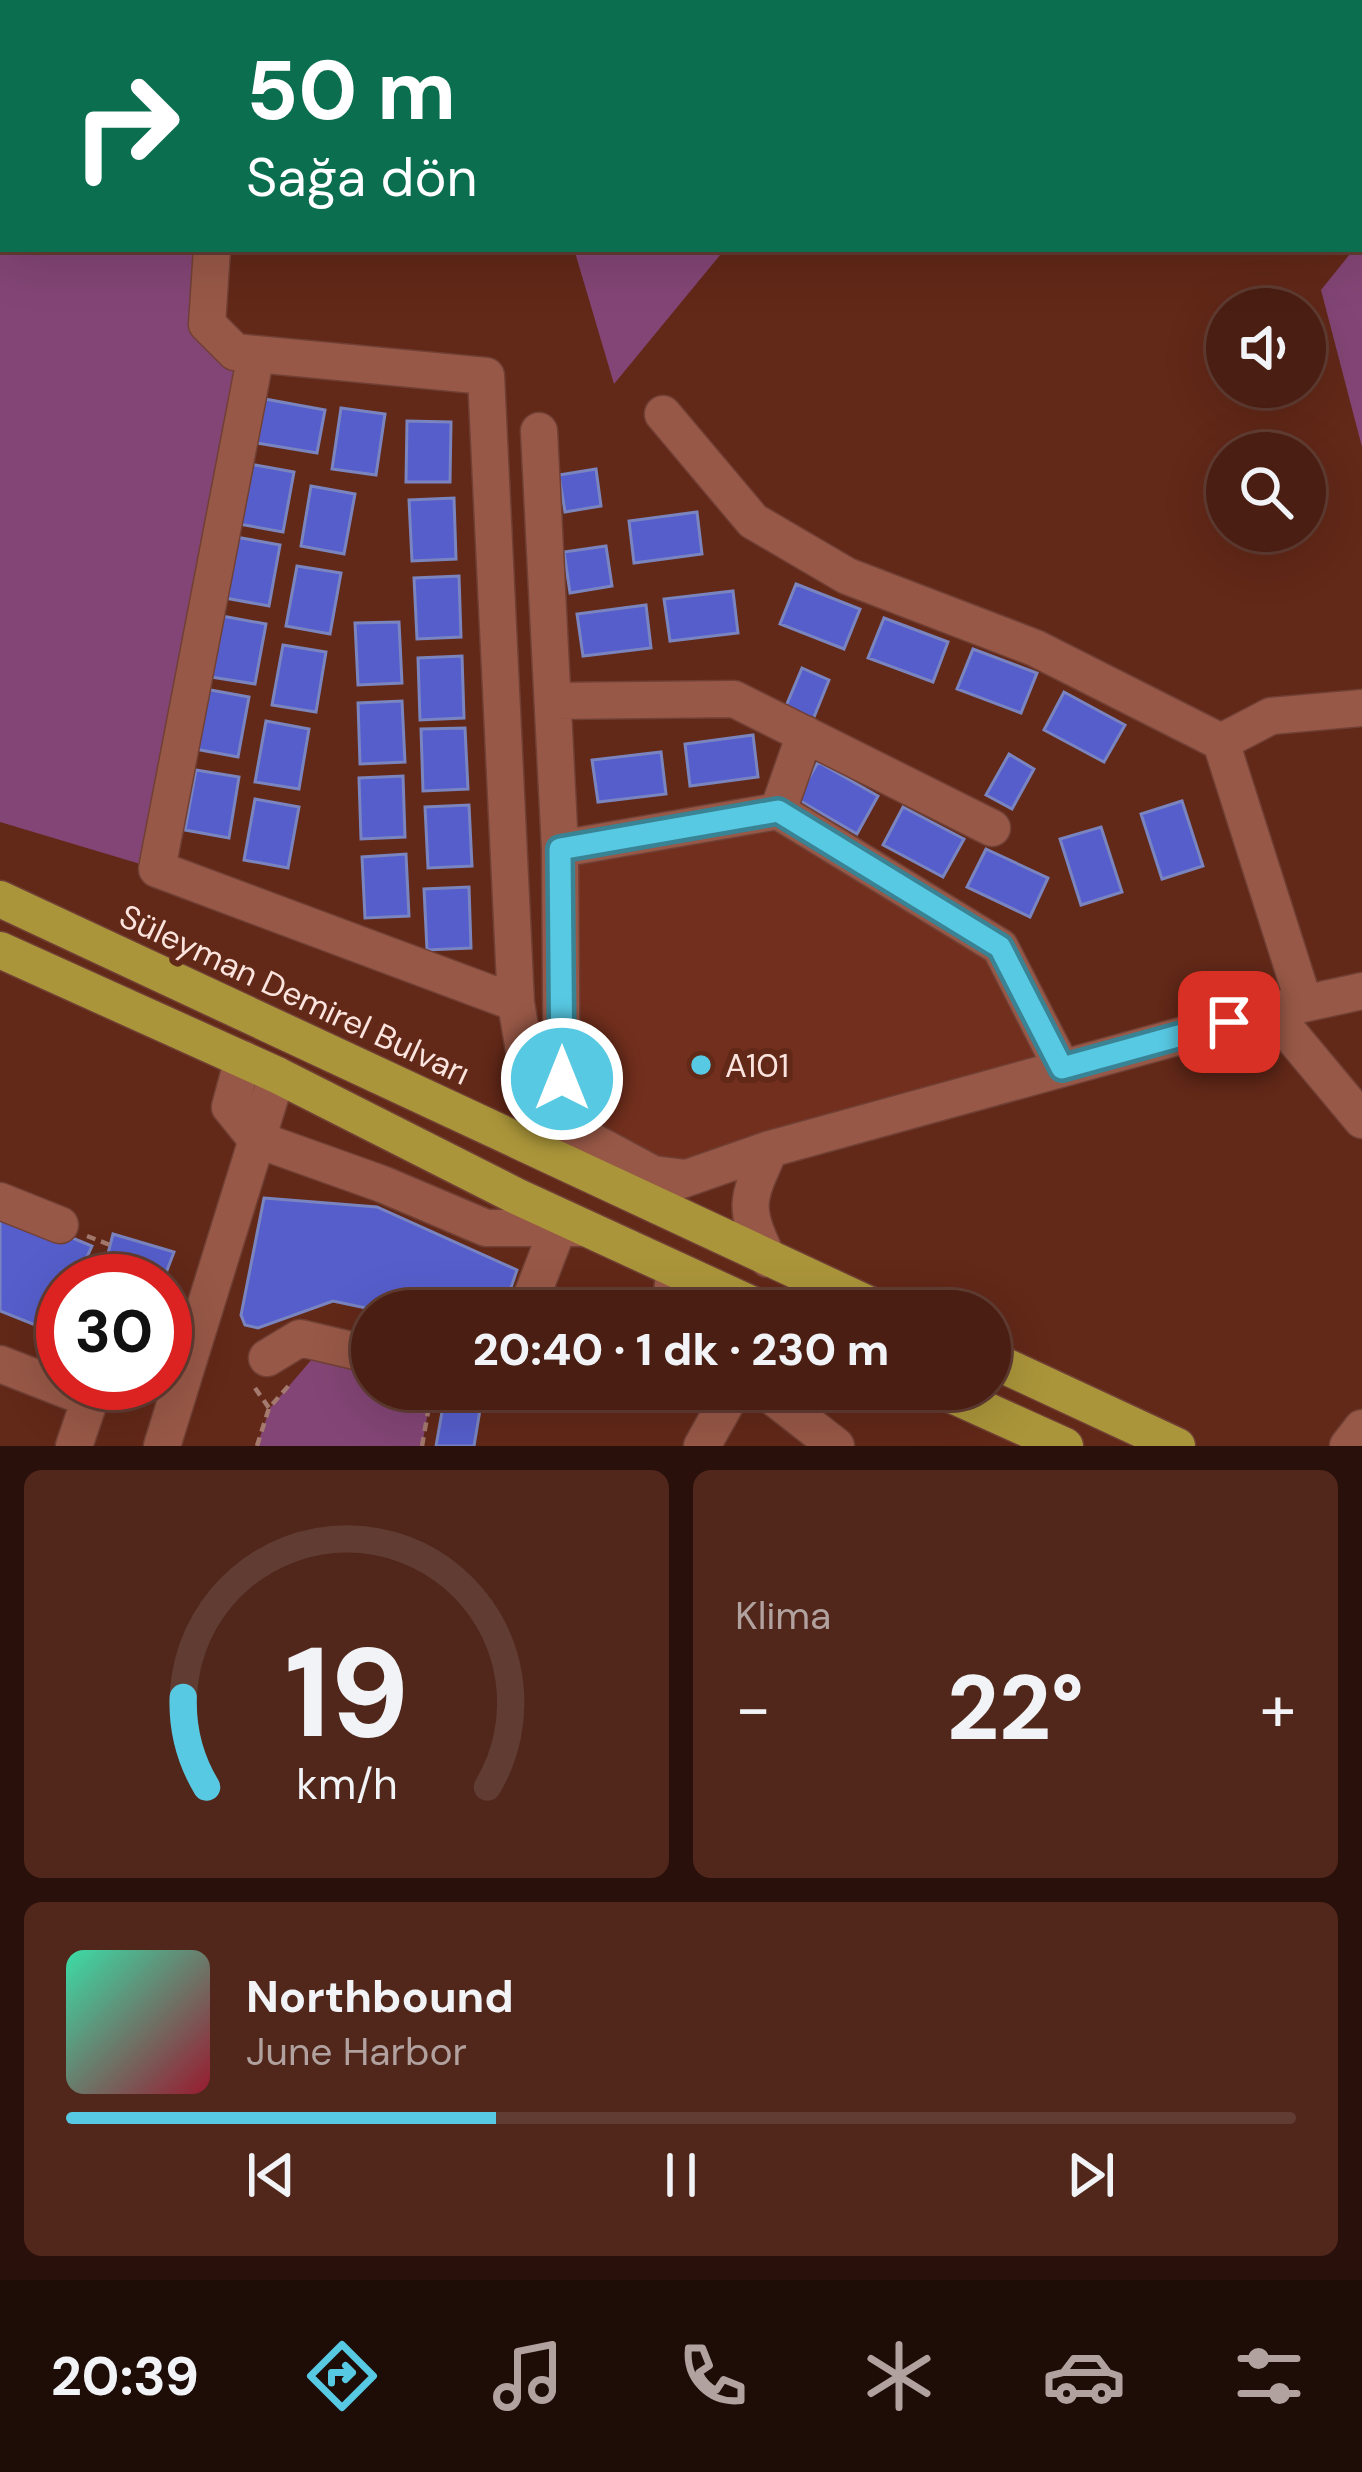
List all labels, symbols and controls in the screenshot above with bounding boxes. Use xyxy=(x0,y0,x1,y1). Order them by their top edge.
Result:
text: 50 m xyxy=(246,36,456,145)
icon: right xyxy=(48,48,204,204)
text: Sağa dön xyxy=(246,142,477,213)
map controls xyxy=(1206,288,1326,552)
button: sound xyxy=(1206,288,1326,408)
button: search xyxy=(1206,432,1326,552)
street label: Süleyman Demirel Bulvarı xyxy=(113,894,477,1095)
pin xyxy=(1178,971,1280,1073)
icon: arrive xyxy=(1196,989,1262,1055)
position arrow xyxy=(499,1016,625,1142)
place label: A101 xyxy=(725,1044,789,1087)
marker: A101 xyxy=(688,1052,714,1078)
speed limit sign: 30 xyxy=(36,1254,192,1410)
text: 20:40 · 1 dk · 230 m xyxy=(473,1320,889,1379)
text: Klima xyxy=(735,1590,831,1641)
text: 19 xyxy=(284,1612,409,1775)
text: 22° xyxy=(947,1650,1084,1767)
text: − xyxy=(735,1666,771,1751)
text: + xyxy=(1260,1666,1296,1751)
text: km/h xyxy=(296,1756,397,1812)
text: Northbound xyxy=(246,1967,514,2026)
text: June Harbor xyxy=(246,2026,467,2077)
icon: previous xyxy=(238,2142,304,2208)
icon: pause xyxy=(648,2142,714,2208)
icon: next xyxy=(1058,2142,1124,2208)
icon: directions xyxy=(300,2334,384,2418)
icon: music xyxy=(486,2334,570,2418)
icon: phone xyxy=(671,2334,755,2418)
icon: climate xyxy=(857,2334,941,2418)
icon: car xyxy=(1042,2334,1126,2418)
icon: filters xyxy=(1227,2334,1311,2418)
text: 20:39 xyxy=(51,2341,199,2412)

